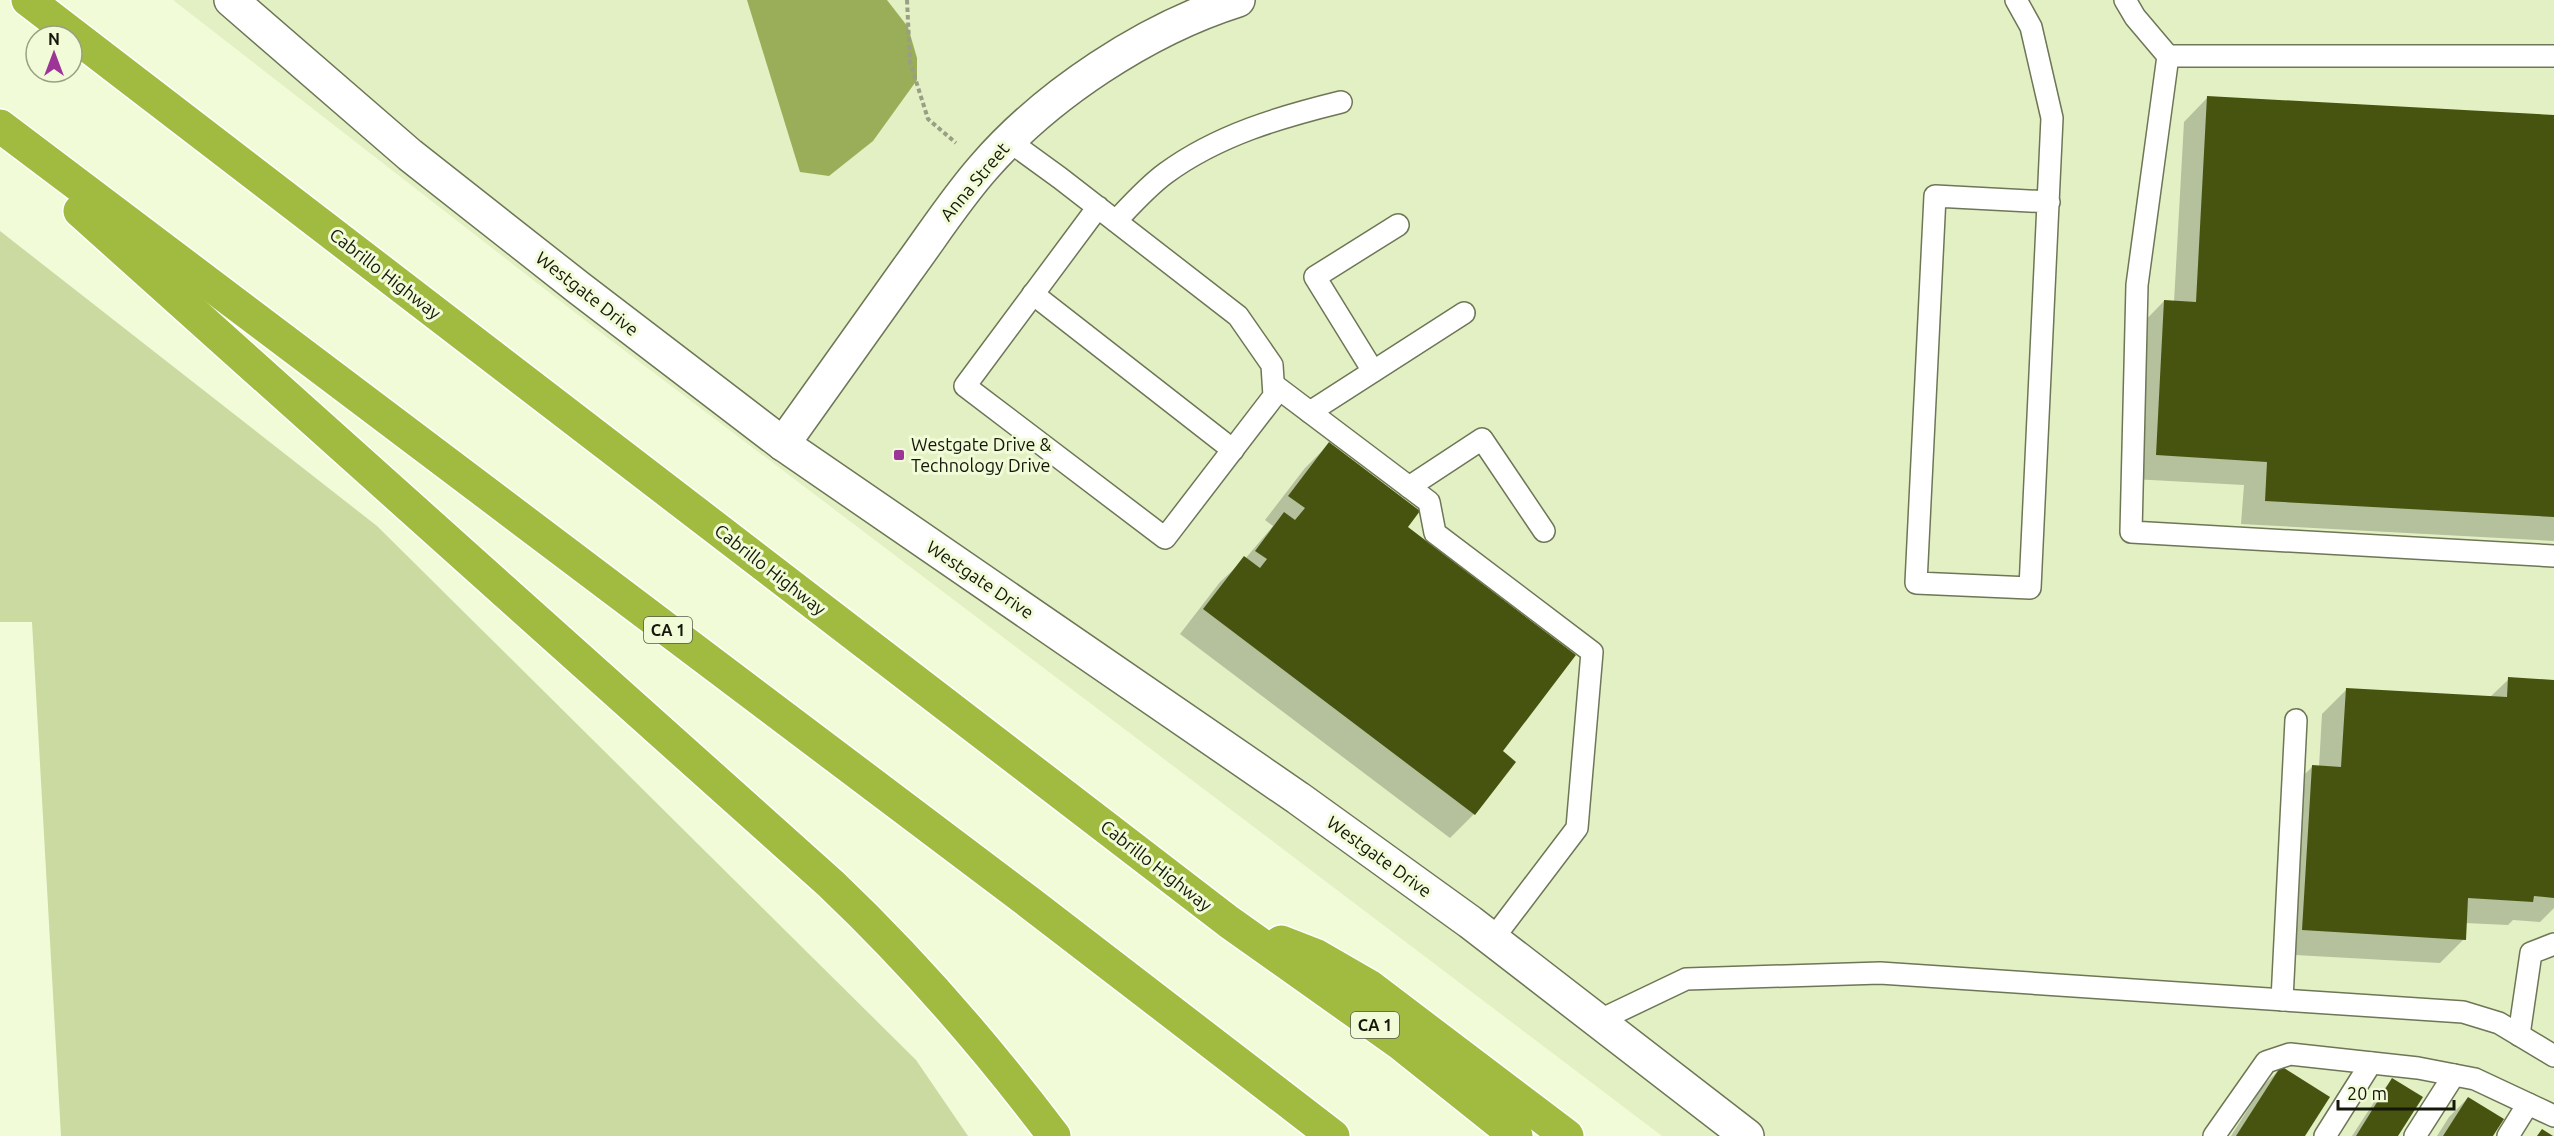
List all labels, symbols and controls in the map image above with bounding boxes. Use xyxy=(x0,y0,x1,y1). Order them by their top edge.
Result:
north arrow xyxy=(24,24,84,84)
text: N xyxy=(48,30,60,48)
street label: Anna Street xyxy=(936,138,1013,225)
street label: Cabrillo Highway xyxy=(326,224,445,323)
street label: Westgate Drive xyxy=(532,247,643,339)
place label: Westgate Drive & Technology Drive xyxy=(911,434,1052,475)
marker: Westgate Drive & Technology Drive xyxy=(892,448,906,462)
street label: Cabrillo Highway xyxy=(711,520,830,619)
street label: Westgate Drive xyxy=(923,536,1038,622)
road number: CA 1 xyxy=(644,617,692,643)
street label: Westgate Drive xyxy=(1323,812,1436,901)
street label: Cabrillo Highway xyxy=(1097,816,1216,915)
road number: CA 1 xyxy=(1351,1012,1399,1038)
scale bar xyxy=(2338,1073,2454,1111)
text: 20 m xyxy=(2347,1083,2387,1103)

